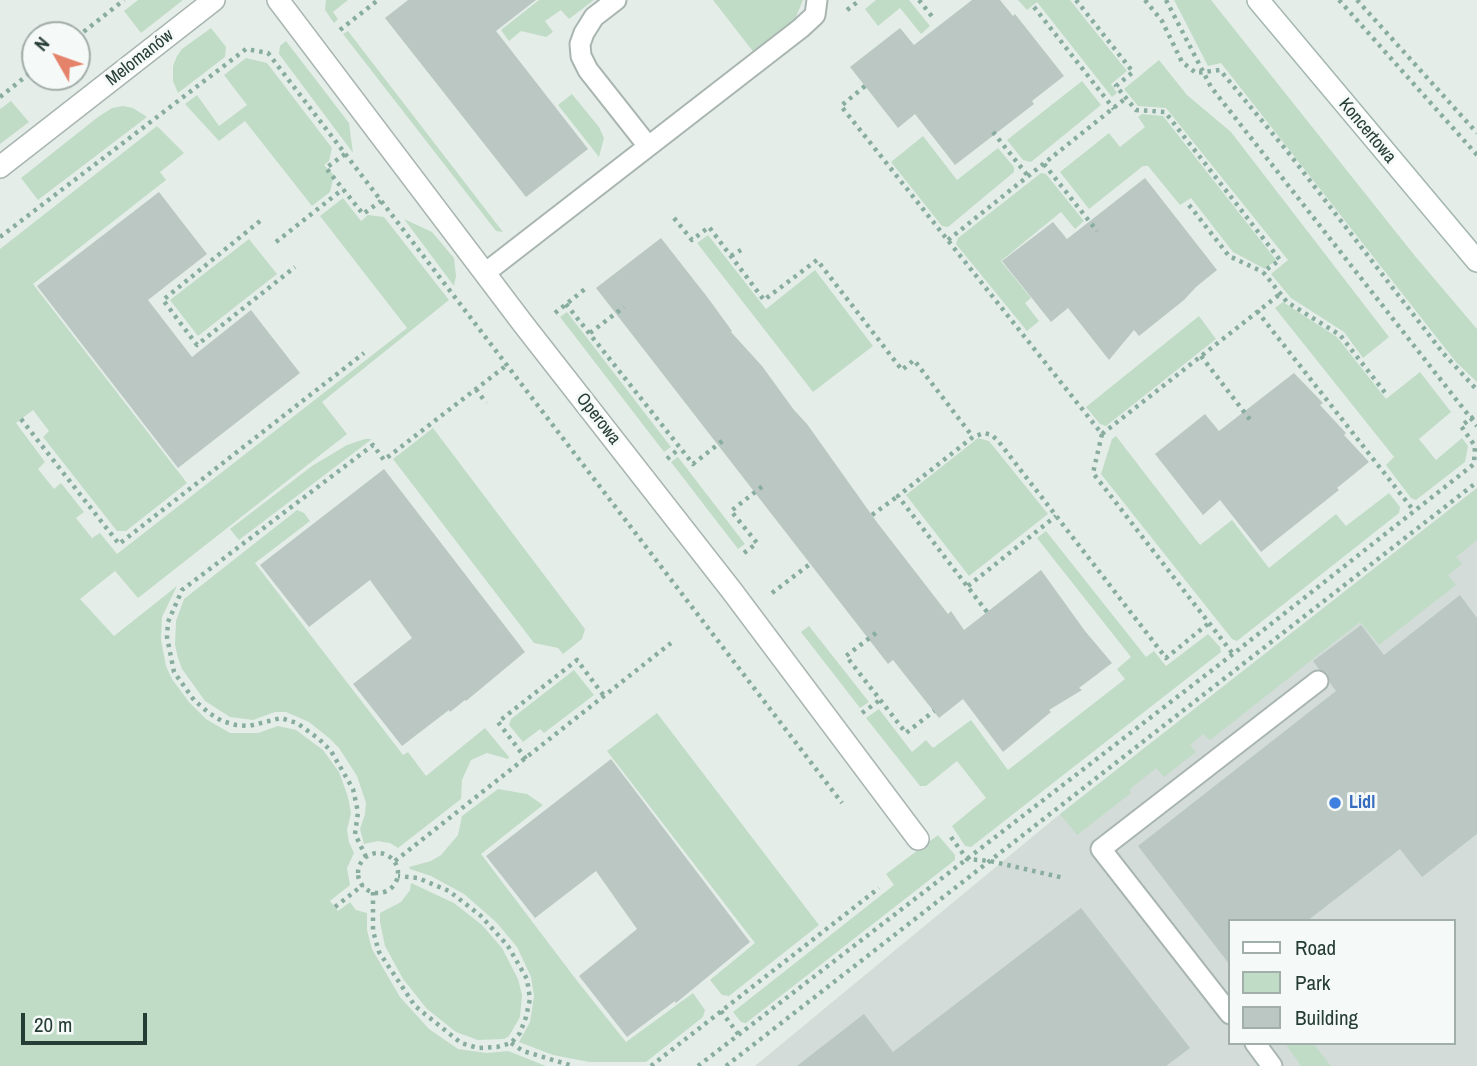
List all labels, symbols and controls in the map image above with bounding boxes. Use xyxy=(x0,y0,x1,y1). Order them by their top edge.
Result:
north arrow xyxy=(21,21,91,91)
street label: Melomanów xyxy=(102,25,178,91)
text: N xyxy=(28,31,55,56)
street label: Koncertowa xyxy=(1334,94,1400,168)
street label: Operowa xyxy=(571,389,625,449)
place label: Lidl xyxy=(1349,792,1375,814)
marker: Lidl xyxy=(1327,795,1343,811)
legend xyxy=(1228,919,1456,1045)
text: Road xyxy=(1295,933,1336,962)
text: Park xyxy=(1295,968,1330,997)
scale bar xyxy=(24,1000,150,1044)
text: Building xyxy=(1295,1003,1358,1032)
text: 20 m xyxy=(34,1010,72,1039)

